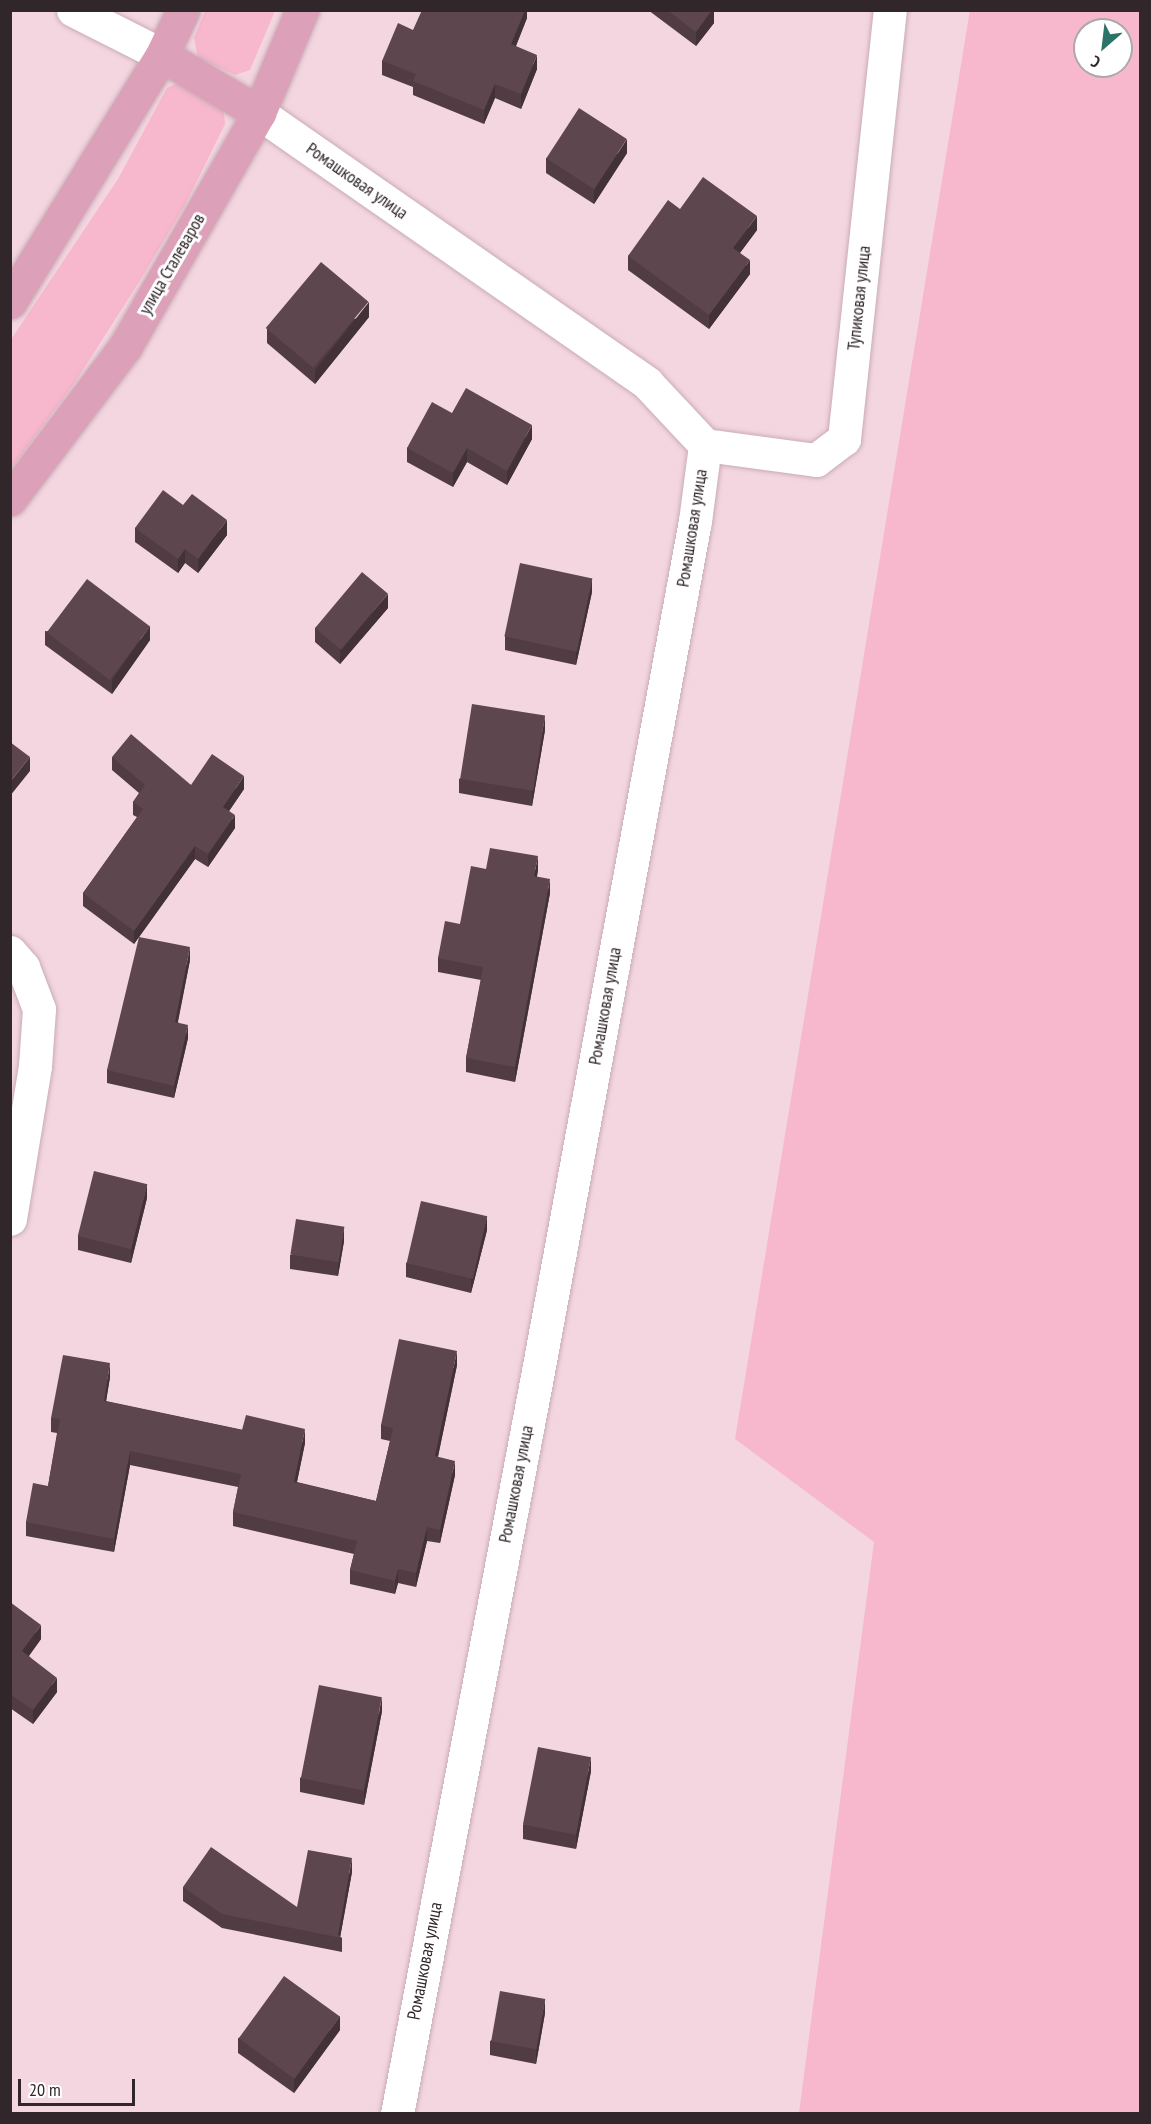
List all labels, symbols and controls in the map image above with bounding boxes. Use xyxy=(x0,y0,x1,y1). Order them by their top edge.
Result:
north arrow xyxy=(1073,18,1133,78)
text: С xyxy=(1088,52,1103,73)
street label: Ромашковая улица xyxy=(302,138,412,224)
street label: улица Сталеваров xyxy=(134,210,210,318)
street label: Тупиковая улица xyxy=(843,244,875,352)
street label: Ромашковая улица xyxy=(672,467,712,589)
street label: Ромашковая улица xyxy=(584,945,626,1067)
street label: Ромашковая улица xyxy=(494,1423,538,1545)
street label: Ромашковая улица xyxy=(403,1900,447,2022)
scale bar xyxy=(21,2067,138,2105)
text: 20 m xyxy=(29,2078,61,2101)

